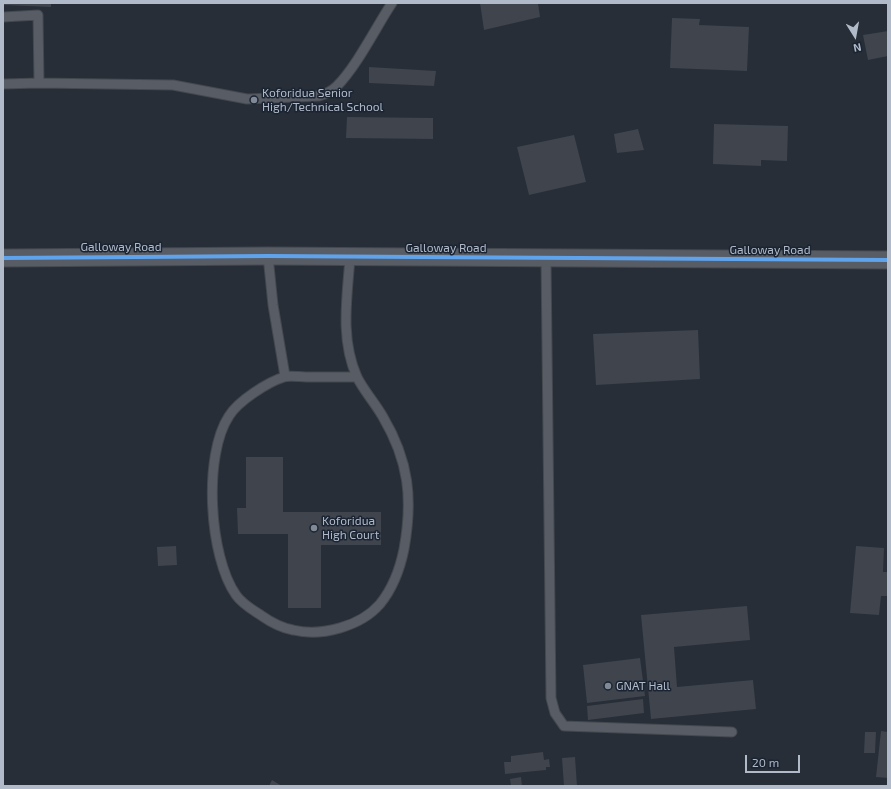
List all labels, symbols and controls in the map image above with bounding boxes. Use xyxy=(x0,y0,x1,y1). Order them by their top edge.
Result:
north arrow xyxy=(835,16,875,56)
text: N xyxy=(852,41,863,55)
place label: Koforidua Senior High/Technical School xyxy=(262,86,383,114)
marker: Koforidua Senior High/Technical School xyxy=(249,95,259,105)
street label: Galloway Road xyxy=(80,240,162,254)
street label: Galloway Road xyxy=(405,241,487,255)
street label: Galloway Road xyxy=(729,243,811,257)
place label: Koforidua High Court xyxy=(322,514,379,542)
marker: Koforidua High Court xyxy=(309,523,319,533)
place label: GNAT Hall xyxy=(616,679,670,693)
marker: GNAT Hall xyxy=(603,681,613,691)
scale bar xyxy=(747,747,802,773)
text: 20 m xyxy=(752,755,779,769)

